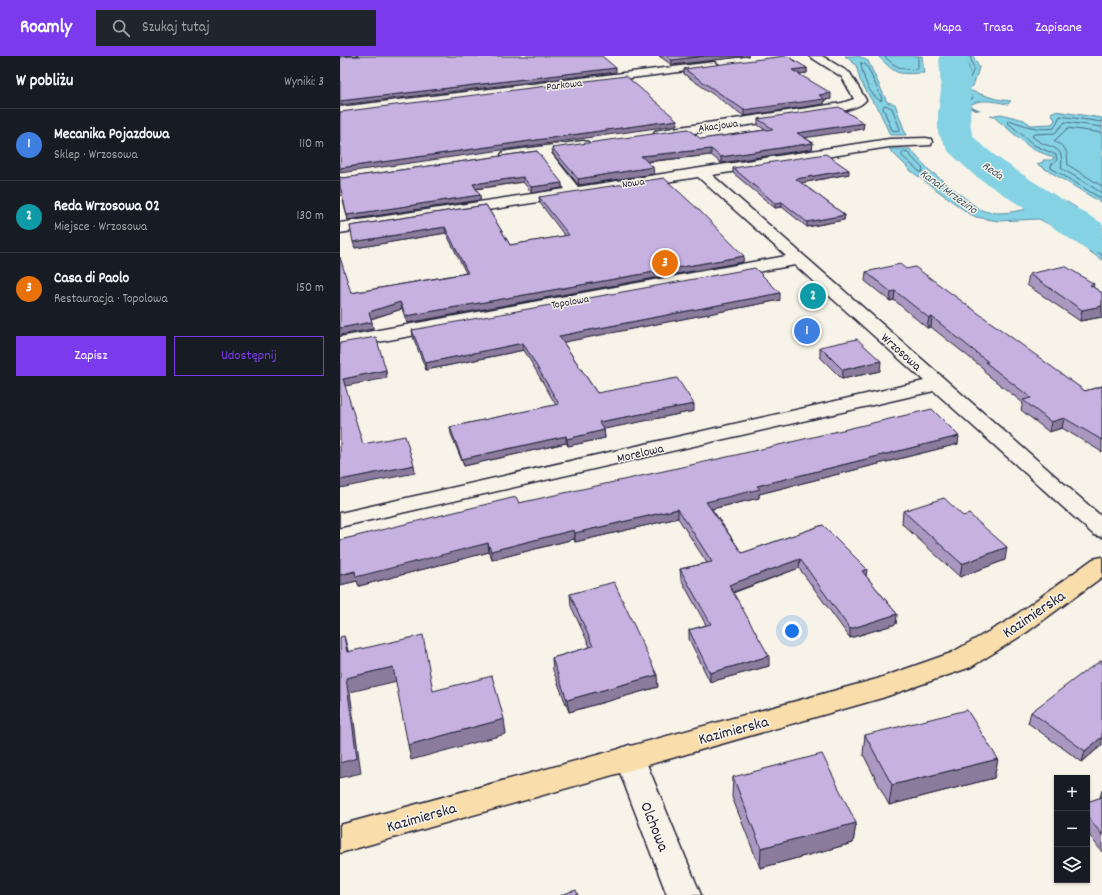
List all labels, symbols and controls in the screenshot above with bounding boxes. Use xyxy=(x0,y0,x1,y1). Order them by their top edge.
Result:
search box xyxy=(96,10,376,46)
text: Roamly xyxy=(20,15,72,42)
icon: search xyxy=(110,17,132,39)
text: Szukaj tutaj xyxy=(142,17,210,39)
text: Mapa xyxy=(934,18,961,38)
text: Trasa xyxy=(983,18,1013,38)
text: Zapisane xyxy=(1035,18,1082,38)
text: W pobliżu xyxy=(16,70,73,94)
text: Wyniki: 3 xyxy=(284,73,324,92)
street label: Parkowa xyxy=(545,76,584,96)
street label: Akacjowa xyxy=(697,116,740,138)
text: Mecanika Pojazdowa xyxy=(54,124,169,146)
text: 1 xyxy=(28,135,30,154)
text: 110 m xyxy=(299,135,324,154)
text: Sklep · Wrzosowa xyxy=(54,146,138,165)
water label: Reda xyxy=(978,158,1007,185)
water label: Kanał Mrzezino xyxy=(916,166,981,219)
street label: Nowa xyxy=(621,174,646,193)
text: Reda Wrzosowa 02 xyxy=(54,196,160,218)
text: 2 xyxy=(26,207,32,226)
text: 130 m xyxy=(296,207,324,226)
text: Miejsce · Wrzosowa xyxy=(54,218,147,237)
pin: 3 xyxy=(652,248,678,278)
text: Casa di Paolo xyxy=(54,268,129,290)
text: 3 xyxy=(26,279,32,298)
text: 150 m xyxy=(296,279,324,298)
pin: 2 xyxy=(800,281,826,311)
text: Restauracja · Topolowa xyxy=(54,290,168,309)
street label: Topolowa xyxy=(550,292,591,314)
pin: 1 xyxy=(794,316,820,346)
street label: Wrzosowa xyxy=(876,329,925,377)
button: Zapisz xyxy=(16,336,166,376)
button: Udostępnij xyxy=(174,336,324,376)
street label: Morelowa xyxy=(615,440,667,469)
street label: Kazimierska xyxy=(998,585,1071,645)
your location xyxy=(782,621,802,641)
street label: Kazimierska xyxy=(696,711,772,752)
map controls xyxy=(1054,775,1090,883)
button: + xyxy=(1054,775,1090,811)
street label: Kazimierska xyxy=(384,797,460,839)
street label: Olchowa xyxy=(633,799,674,856)
button: − xyxy=(1054,811,1090,847)
button: layers xyxy=(1054,847,1090,883)

